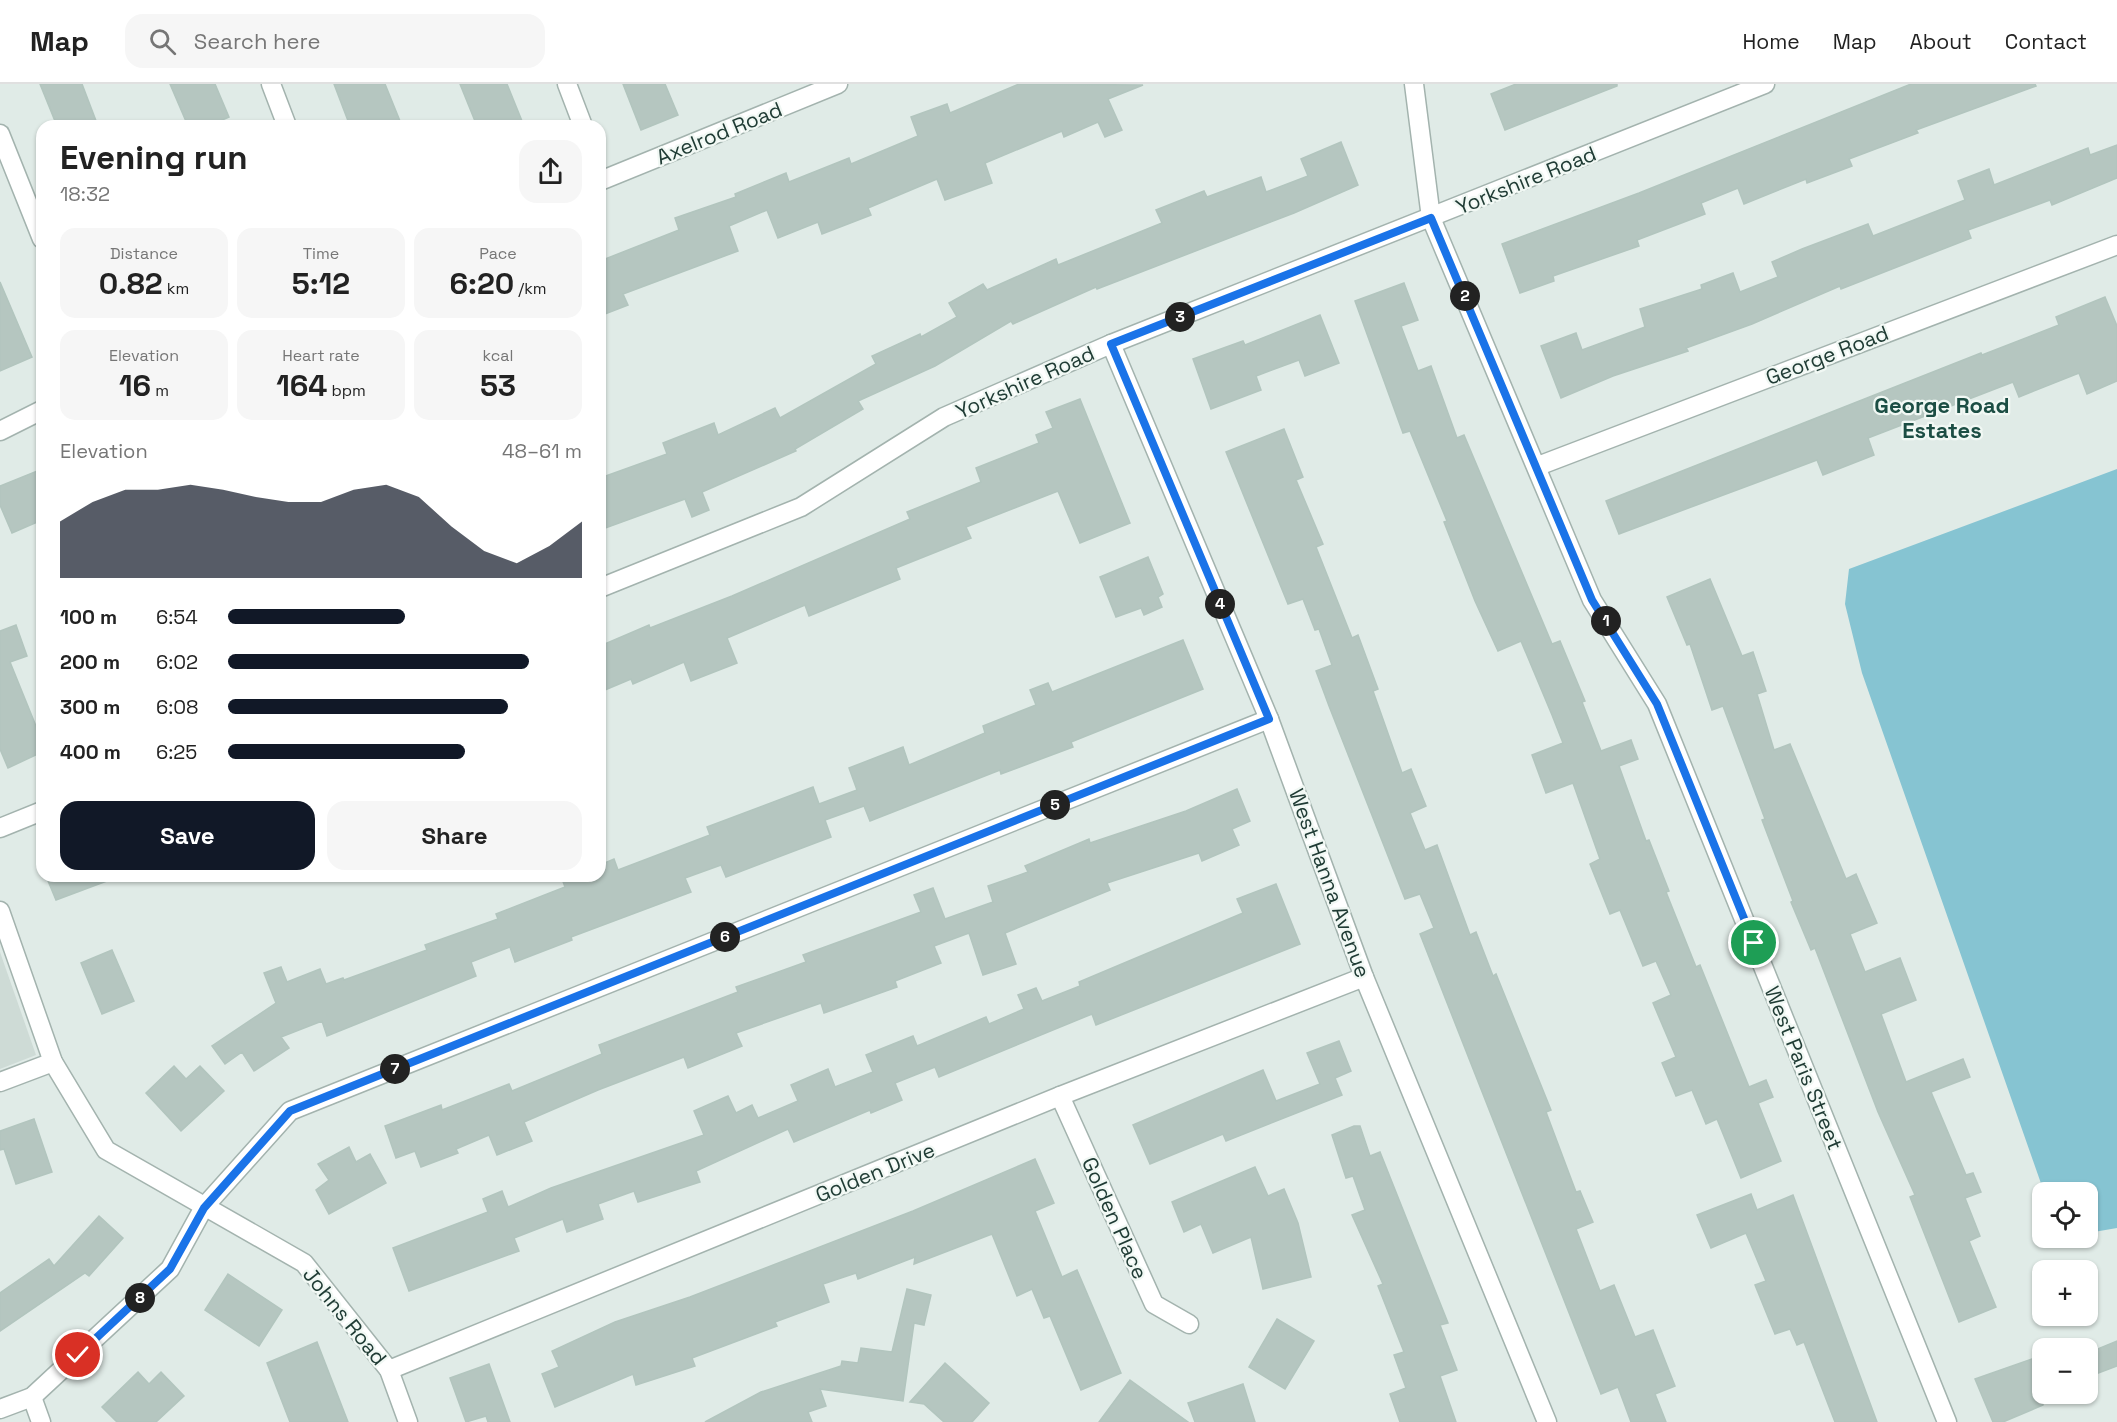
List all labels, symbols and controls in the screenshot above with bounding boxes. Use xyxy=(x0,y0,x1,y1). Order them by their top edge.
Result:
search box xyxy=(125,14,545,68)
text: Map xyxy=(30,23,89,59)
icon: search xyxy=(146,25,179,58)
text: Search here xyxy=(194,27,321,55)
text: Home xyxy=(1742,28,1800,55)
text: Map xyxy=(1833,28,1877,55)
text: About xyxy=(1910,28,1972,55)
text: Contact xyxy=(2005,28,2087,55)
street label: Axelrod Road xyxy=(652,95,786,171)
text: Evening run xyxy=(60,137,248,179)
button: share xyxy=(519,140,582,203)
street label: Yorkshire Road xyxy=(1452,140,1600,220)
text: 18:32 xyxy=(60,181,110,207)
text: Distance xyxy=(110,243,178,264)
text: Time xyxy=(303,243,339,264)
text: Pace xyxy=(479,243,517,264)
text: 0.82 xyxy=(99,264,163,303)
text: 5:12 xyxy=(292,264,350,303)
text: 6:20 xyxy=(449,264,514,303)
text: km xyxy=(163,278,189,299)
text: /km xyxy=(514,278,547,299)
pin: 2 xyxy=(1450,281,1480,311)
text: 2 xyxy=(1460,285,1470,306)
pin: 3 xyxy=(1165,302,1195,332)
text: 3 xyxy=(1175,306,1185,327)
street label: George Road xyxy=(1762,319,1892,391)
street label: Yorkshire Road xyxy=(951,339,1099,425)
text: Elevation xyxy=(109,345,179,366)
text: Heart rate xyxy=(282,345,360,366)
text: kcal xyxy=(483,345,513,366)
text: 16 xyxy=(119,366,151,405)
text: 164 xyxy=(276,366,327,405)
text: 53 xyxy=(480,366,516,405)
text: m xyxy=(151,380,169,401)
text: bpm xyxy=(327,380,366,401)
district label: George Road Estates xyxy=(1874,391,2010,444)
text: Elevation xyxy=(60,438,148,464)
text: 48–61 m xyxy=(502,438,582,464)
pin: 4 xyxy=(1205,589,1235,619)
text: 4 xyxy=(1215,593,1225,614)
text: 100 m xyxy=(60,604,117,630)
text: 6:54 xyxy=(156,604,198,630)
pin: 1 xyxy=(1591,606,1621,636)
text: 1 xyxy=(1602,610,1610,631)
text: 200 m xyxy=(60,649,120,675)
text: 6:02 xyxy=(156,649,198,675)
text: 300 m xyxy=(60,694,120,720)
text: 6:08 xyxy=(156,694,199,720)
text: 400 m xyxy=(60,739,121,765)
text: 6:25 xyxy=(156,739,197,765)
street label: West Hanna Avenue xyxy=(1283,785,1377,981)
pin: 5 xyxy=(1040,790,1070,820)
text: 5 xyxy=(1050,794,1060,815)
button: Save xyxy=(60,801,315,870)
button: Share xyxy=(327,801,582,870)
pin xyxy=(1728,917,1779,968)
pin: 6 xyxy=(710,922,740,952)
text: 6 xyxy=(720,926,730,947)
icon: arrive xyxy=(1737,926,1770,959)
street label: West Paris Street xyxy=(1759,982,1849,1154)
pin: 7 xyxy=(380,1054,410,1084)
text: 7 xyxy=(391,1058,399,1079)
street label: Golden Drive xyxy=(811,1136,939,1208)
street label: Golden Place xyxy=(1076,1153,1154,1283)
map controls xyxy=(2032,1182,2098,1404)
button: locate xyxy=(2032,1182,2098,1248)
button: + xyxy=(2032,1260,2098,1326)
street label: Johns Road xyxy=(297,1261,393,1371)
pin: 8 xyxy=(125,1283,155,1313)
text: 8 xyxy=(135,1287,145,1308)
pin xyxy=(52,1329,103,1380)
icon: check xyxy=(61,1338,94,1371)
button: − xyxy=(2032,1338,2098,1404)

